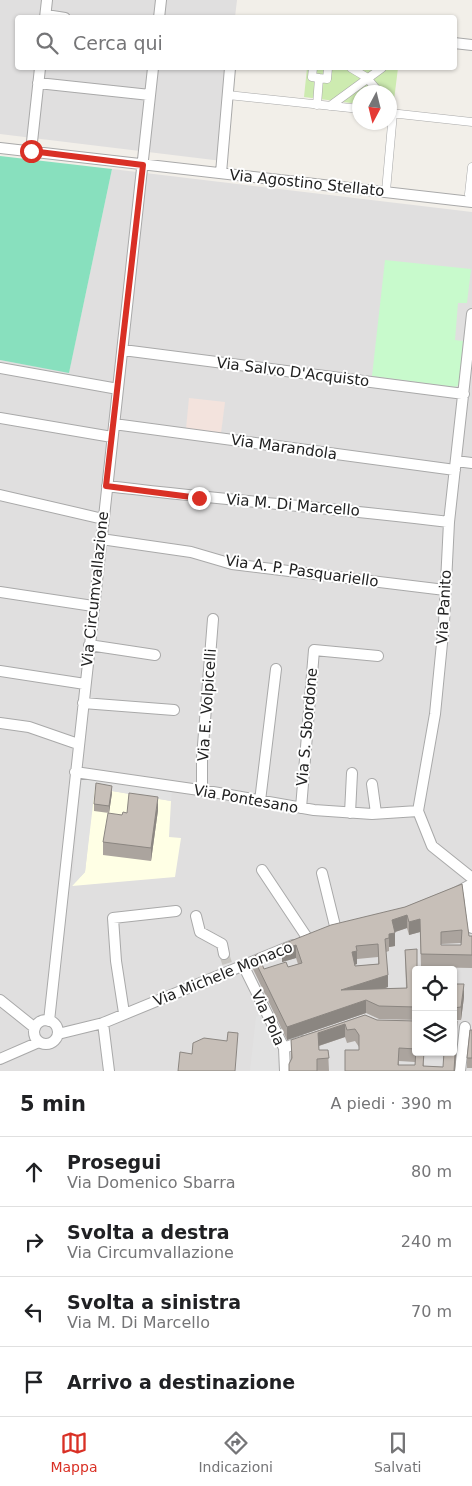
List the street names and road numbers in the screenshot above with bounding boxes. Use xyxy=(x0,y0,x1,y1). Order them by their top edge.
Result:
street label: Via Agostino Stellato xyxy=(229,166,385,200)
street label: Via Salvo D'Acquisto xyxy=(216,354,370,390)
street label: Via Marandola xyxy=(230,431,338,463)
street label: Via M. Di Marcello xyxy=(225,490,361,520)
street label: Via Circumvallazione xyxy=(78,510,112,668)
street label: Via A. P. Pasquariello xyxy=(224,551,380,591)
street label: Via Panito xyxy=(433,569,455,645)
street label: Via E. Volpicelli xyxy=(194,648,220,762)
street label: Via S. Sbordone xyxy=(293,667,321,787)
street label: Via Pontesano xyxy=(192,781,300,817)
street label: Via Michele Monaco xyxy=(151,938,295,1010)
street label: Via Pola xyxy=(247,987,289,1049)

